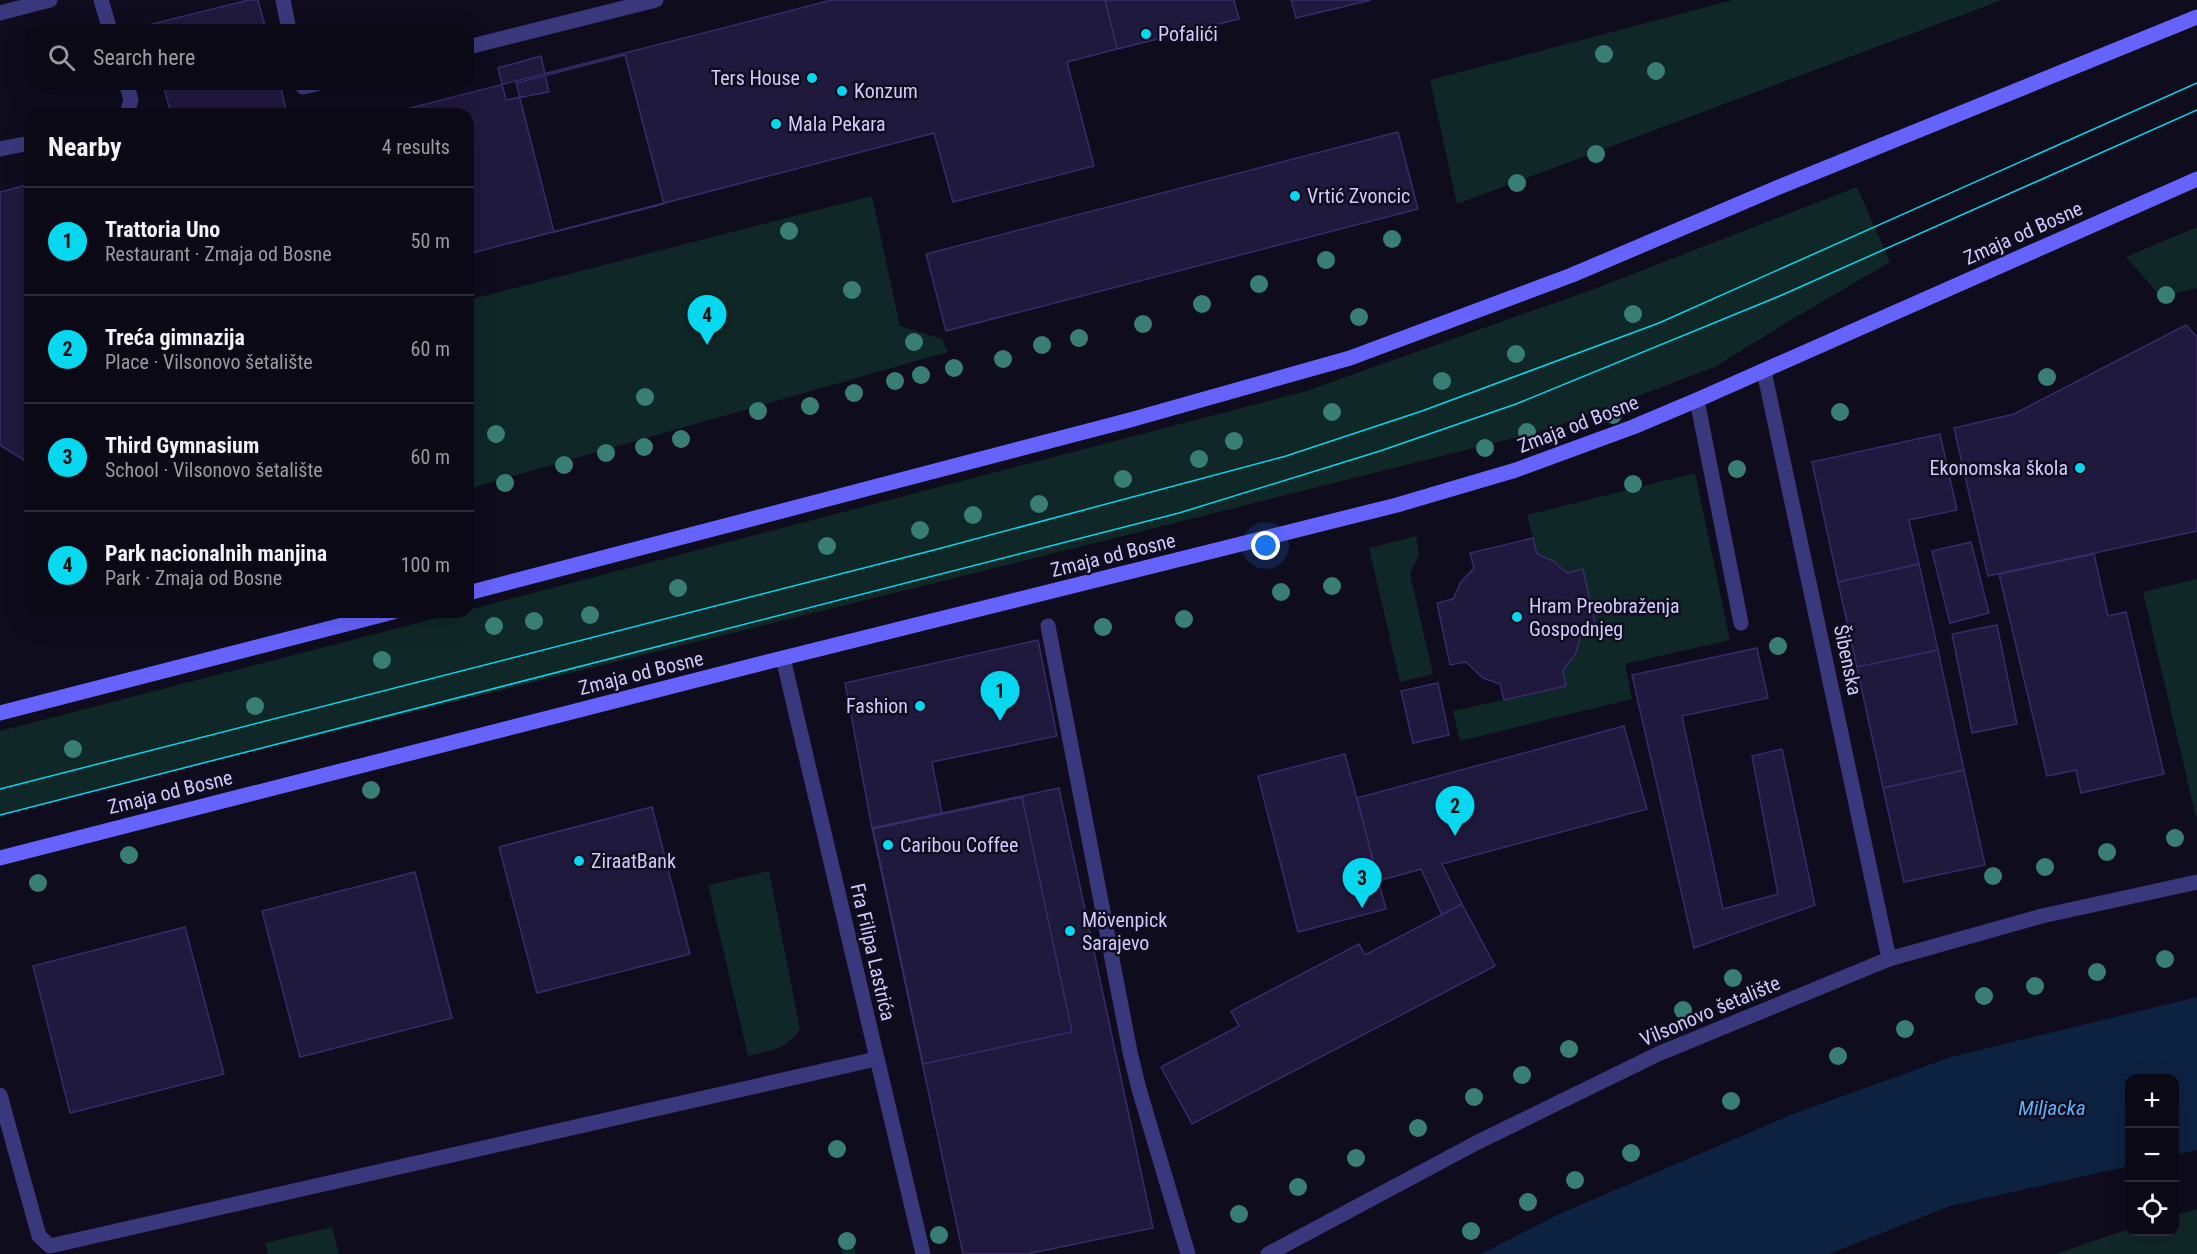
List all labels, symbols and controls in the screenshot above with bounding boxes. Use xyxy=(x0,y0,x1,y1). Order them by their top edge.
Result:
place label: Pofalići xyxy=(1158,22,1218,46)
search box xyxy=(24,24,474,90)
marker: Pofalići xyxy=(1139,27,1153,41)
icon: search xyxy=(45,41,78,74)
text: Search here xyxy=(93,45,195,70)
place label: Ters House xyxy=(711,66,800,90)
marker: Ters House xyxy=(805,71,819,85)
place label: Konzum xyxy=(854,79,918,103)
marker: Konzum xyxy=(835,84,849,98)
place label: Mala Pekara xyxy=(788,112,886,136)
marker: Mala Pekara xyxy=(769,117,783,131)
text: Nearby xyxy=(48,132,122,162)
text: 4 results xyxy=(382,135,450,159)
place label: Vrtić Zvoncic xyxy=(1307,184,1410,208)
marker: Vrtić Zvoncic xyxy=(1288,189,1302,203)
street label: Zmaja od Bosne xyxy=(1960,196,2086,270)
text: Trattoria Uno xyxy=(105,217,220,242)
text: 1 xyxy=(62,229,73,253)
text: 50 m xyxy=(411,229,450,253)
text: Restaurant · Zmaja od Bosne xyxy=(105,242,332,266)
pin: 4 xyxy=(688,296,726,345)
text: Treća gimnazija xyxy=(105,325,245,350)
text: 2 xyxy=(62,337,73,361)
text: 60 m xyxy=(411,337,450,361)
text: Place · Vilsonovo šetalište xyxy=(105,350,313,374)
street label: Zmaja od Bosne xyxy=(1514,390,1642,458)
text: Third Gymnasium xyxy=(105,433,259,458)
text: 3 xyxy=(62,445,73,469)
text: 60 m xyxy=(411,445,450,469)
place label: Ekonomska škola xyxy=(1930,456,2068,480)
text: School · Vilsonovo šetalište xyxy=(105,458,323,482)
marker: Ekonomska škola xyxy=(2073,461,2087,475)
street label: Zmaja od Bosne xyxy=(1048,528,1178,582)
your location xyxy=(1251,531,1280,560)
text: Park nacionalnih manjina xyxy=(105,541,327,566)
text: 4 xyxy=(62,553,73,577)
text: 100 m xyxy=(401,553,450,577)
text: Park · Zmaja od Bosne xyxy=(105,566,282,590)
place label: Hram Preobraženja Gospodnjeg xyxy=(1529,594,1680,641)
marker: Hram Preobraženja Gospodnjeg xyxy=(1510,610,1524,624)
street label: Šibenska xyxy=(1829,622,1867,698)
street label: Zmaja od Bosne xyxy=(576,646,706,700)
pin: 1 xyxy=(980,672,1020,721)
place label: Fashion xyxy=(846,694,908,718)
marker: Fashion xyxy=(913,699,927,713)
street label: Zmaja od Bosne xyxy=(105,765,235,819)
pin: 2 xyxy=(1436,786,1474,836)
place label: Caribou Coffee xyxy=(900,833,1018,857)
marker: Caribou Coffee xyxy=(881,838,895,852)
place label: ZiraatBank xyxy=(591,849,676,873)
marker: ZiraatBank xyxy=(572,854,586,868)
pin: 3 xyxy=(1342,858,1382,908)
street label: Fra Filipa Lastrića xyxy=(846,881,900,1023)
place label: Mövenpick Sarajevo xyxy=(1082,908,1167,955)
marker: Mövenpick Sarajevo xyxy=(1063,924,1077,938)
street label: Vilsonovo šetalište xyxy=(1636,971,1784,1051)
map controls xyxy=(2125,1074,2179,1236)
button: + xyxy=(2125,1074,2179,1128)
water label: Miljacka xyxy=(2018,1096,2086,1120)
button: − xyxy=(2125,1128,2179,1182)
button: locate xyxy=(2125,1182,2179,1236)

